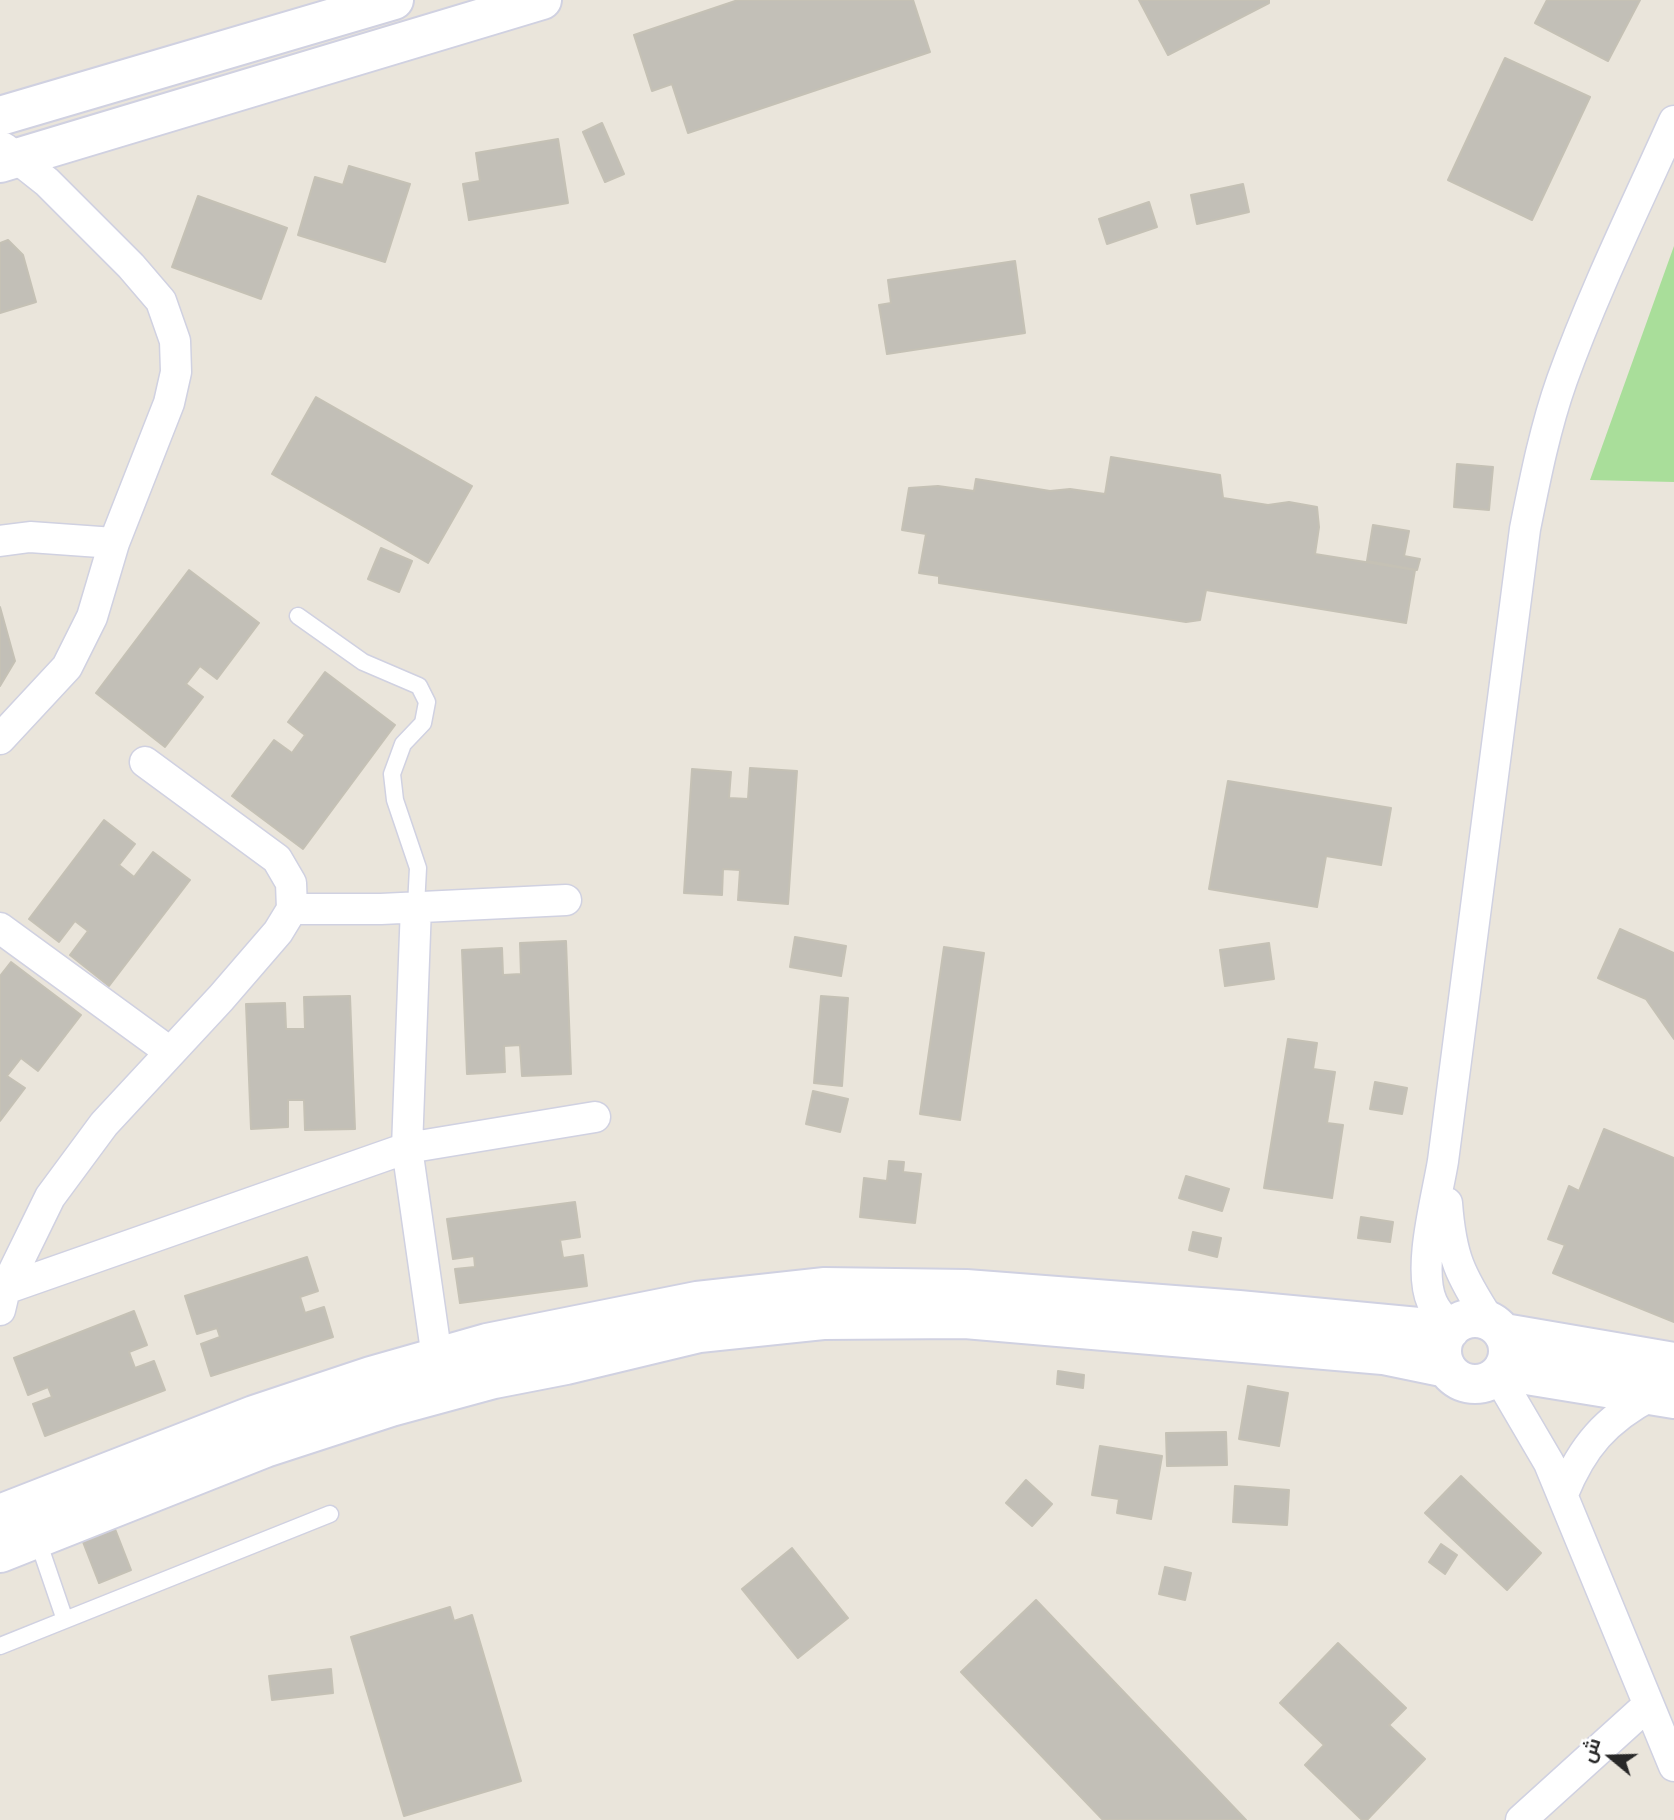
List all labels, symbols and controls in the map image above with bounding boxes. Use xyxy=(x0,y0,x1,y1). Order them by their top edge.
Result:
north arrow xyxy=(1576,1722,1646,1792)
text: ش xyxy=(1574,1734,1607,1766)

